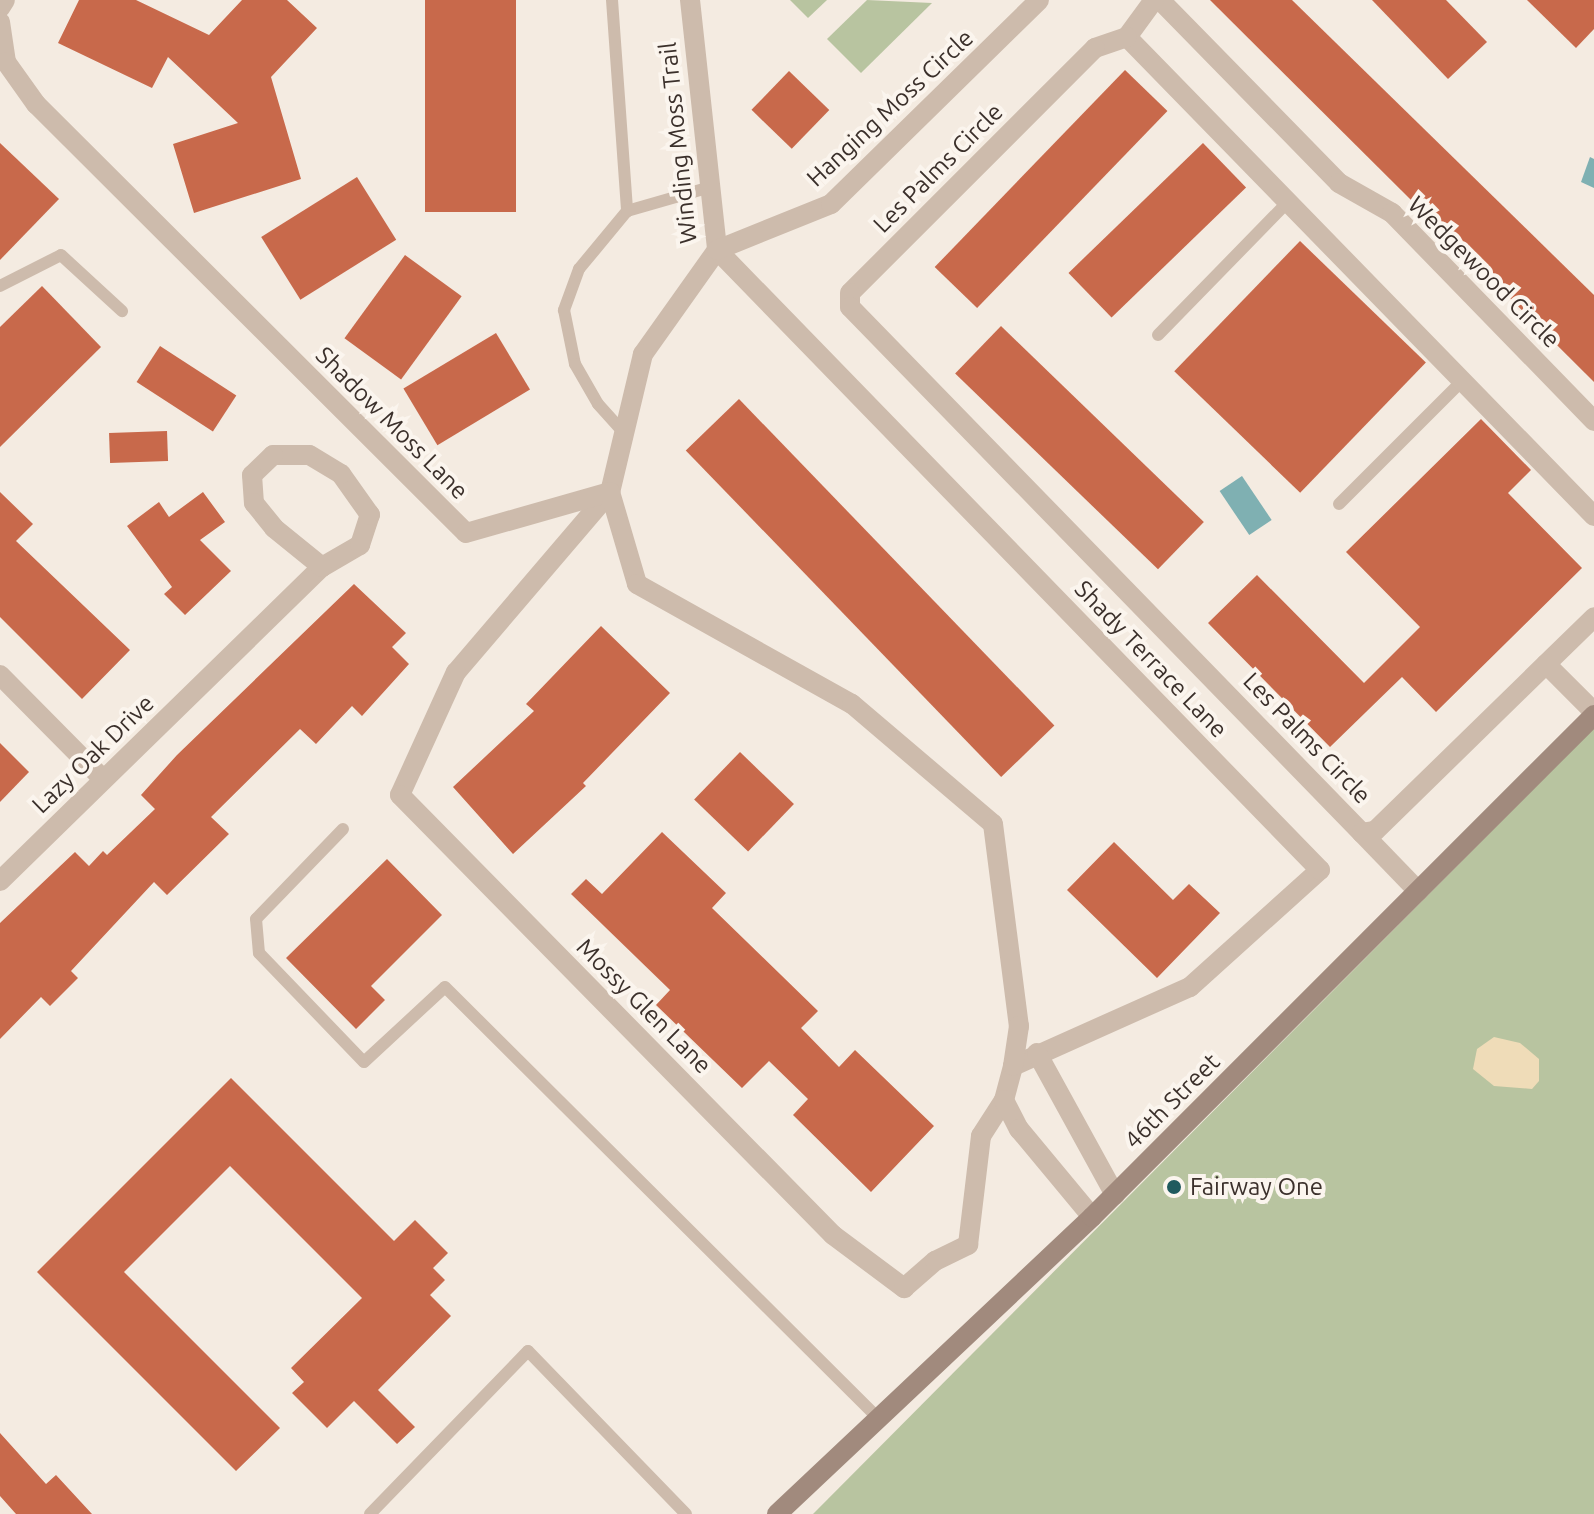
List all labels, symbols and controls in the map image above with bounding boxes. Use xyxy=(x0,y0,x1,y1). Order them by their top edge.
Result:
street label: Hanging Moss Circle xyxy=(801,23,979,193)
street label: Winding Moss Trail xyxy=(653,41,703,245)
street label: Les Palms Circle xyxy=(867,97,1009,239)
street label: Wedgewood Circle xyxy=(1402,190,1566,354)
street label: Shadow Moss Lane xyxy=(310,341,474,505)
street label: Shady Terrace Lane xyxy=(1069,575,1233,743)
street label: Les Palms Circle xyxy=(1237,666,1377,810)
street label: Lazy Oak Drive xyxy=(26,689,160,819)
street label: Mossy Glen Lane xyxy=(571,933,717,1079)
street label: 46th Street xyxy=(1118,1047,1226,1155)
place label: Fairway One xyxy=(1190,1173,1323,1201)
marker: Fairway One xyxy=(1165,1178,1183,1196)

